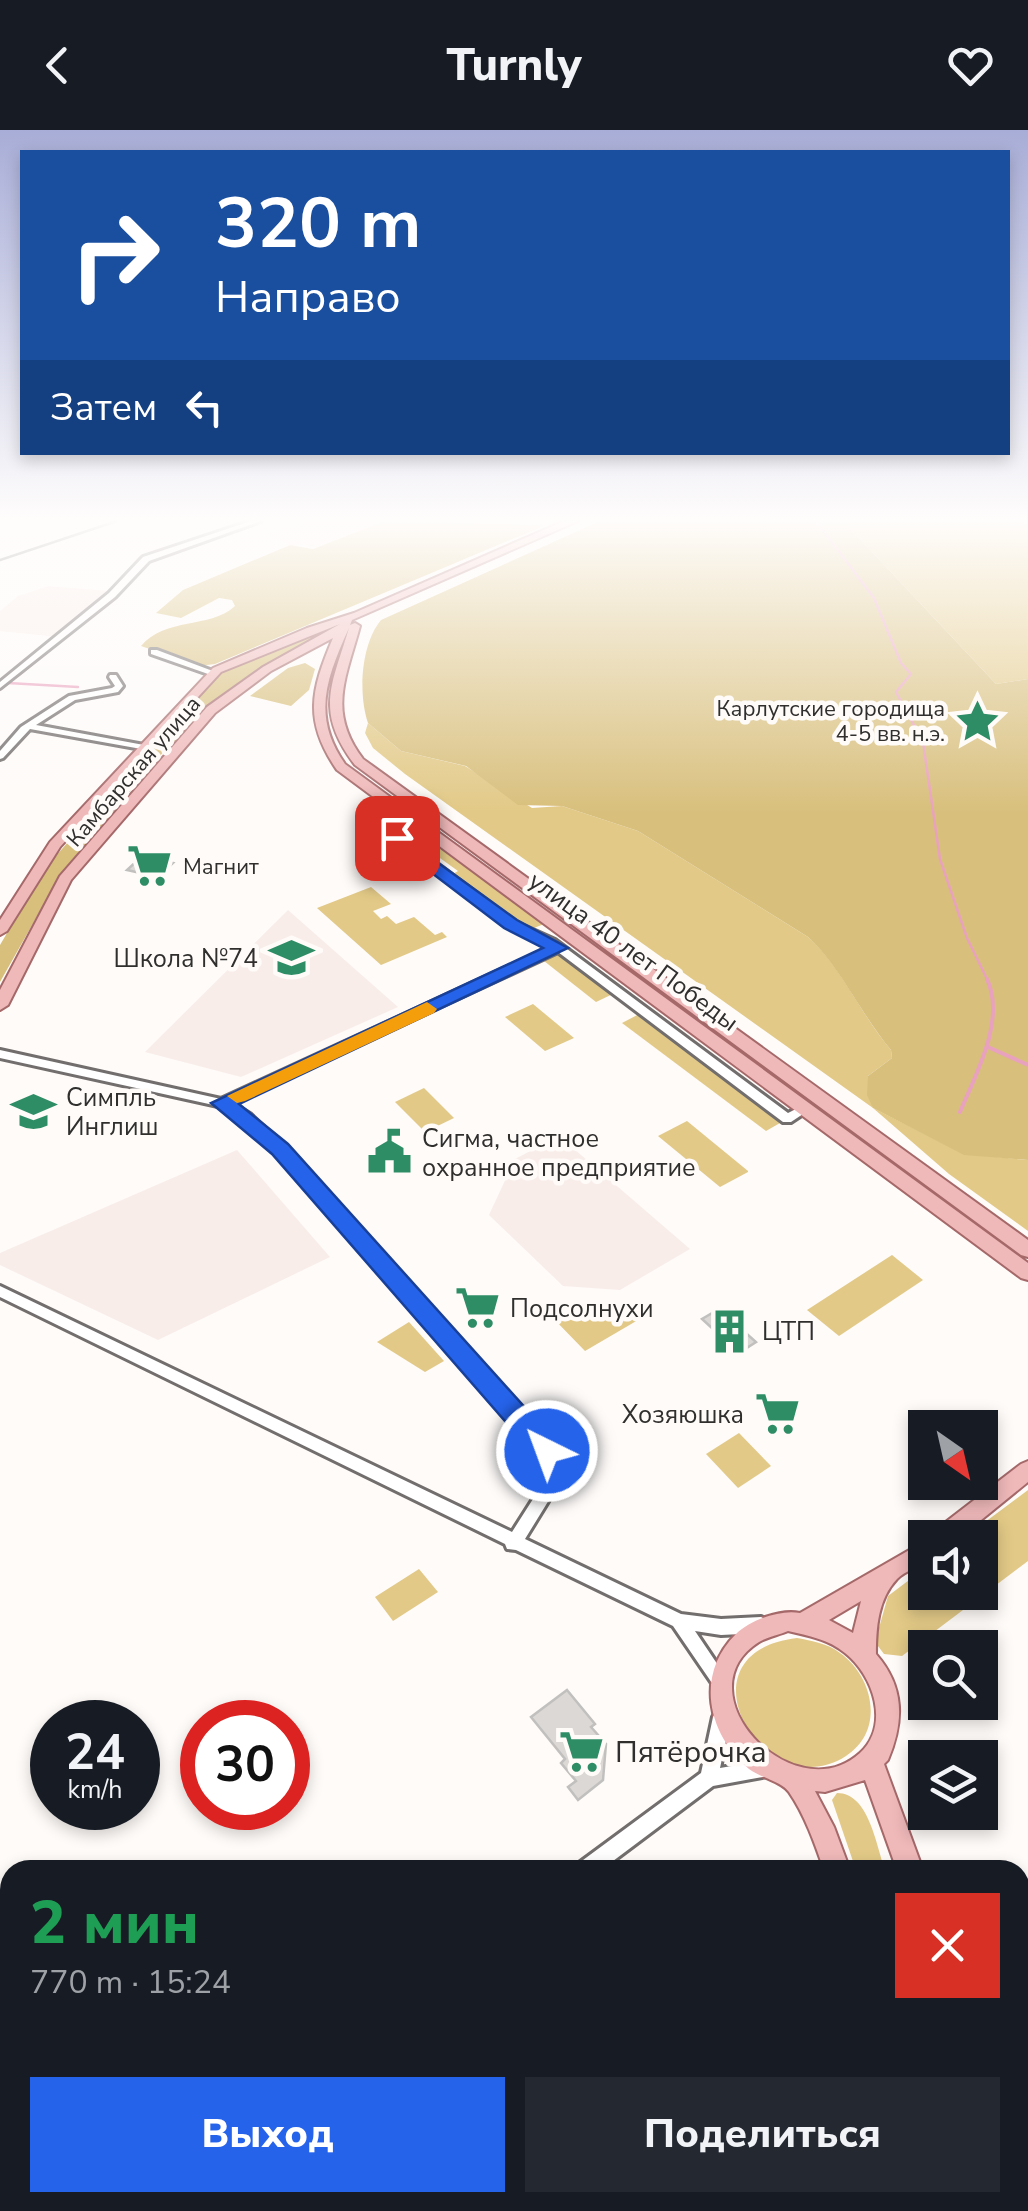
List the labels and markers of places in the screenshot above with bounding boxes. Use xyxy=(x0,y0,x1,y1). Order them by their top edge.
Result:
place label: Карлутские городища 4-5 вв. н.э. xyxy=(716,694,945,749)
place icon: Карлутские городища 4-5 вв. н.э. xyxy=(954,697,1002,745)
pin xyxy=(355,796,440,881)
supermarket icon: Магнит xyxy=(126,842,174,890)
place label: Магнит xyxy=(183,852,259,882)
school or university icon: Школа №74 xyxy=(267,934,315,982)
place label: Школа №74 xyxy=(113,942,258,976)
place label: Симпль Инглиш xyxy=(66,1081,158,1144)
school or university icon: Симпль Инглиш xyxy=(9,1087,57,1135)
place label: Сигма, частное охранное предприятие xyxy=(422,1122,696,1185)
public building icon: Сигма, частное охранное предприятие xyxy=(365,1128,413,1176)
supermarket icon: Подсолнухи xyxy=(453,1284,501,1332)
place label: Подсолнухи xyxy=(510,1292,654,1326)
building icon: ЦТП xyxy=(705,1307,753,1355)
place label: ЦТП xyxy=(762,1315,815,1349)
supermarket icon: Хозяюшка xyxy=(753,1390,801,1438)
place label: Хозяюшка xyxy=(622,1398,744,1432)
supermarket icon: Пятёрочка xyxy=(558,1728,606,1776)
place label: Пятёрочка xyxy=(615,1732,767,1773)

